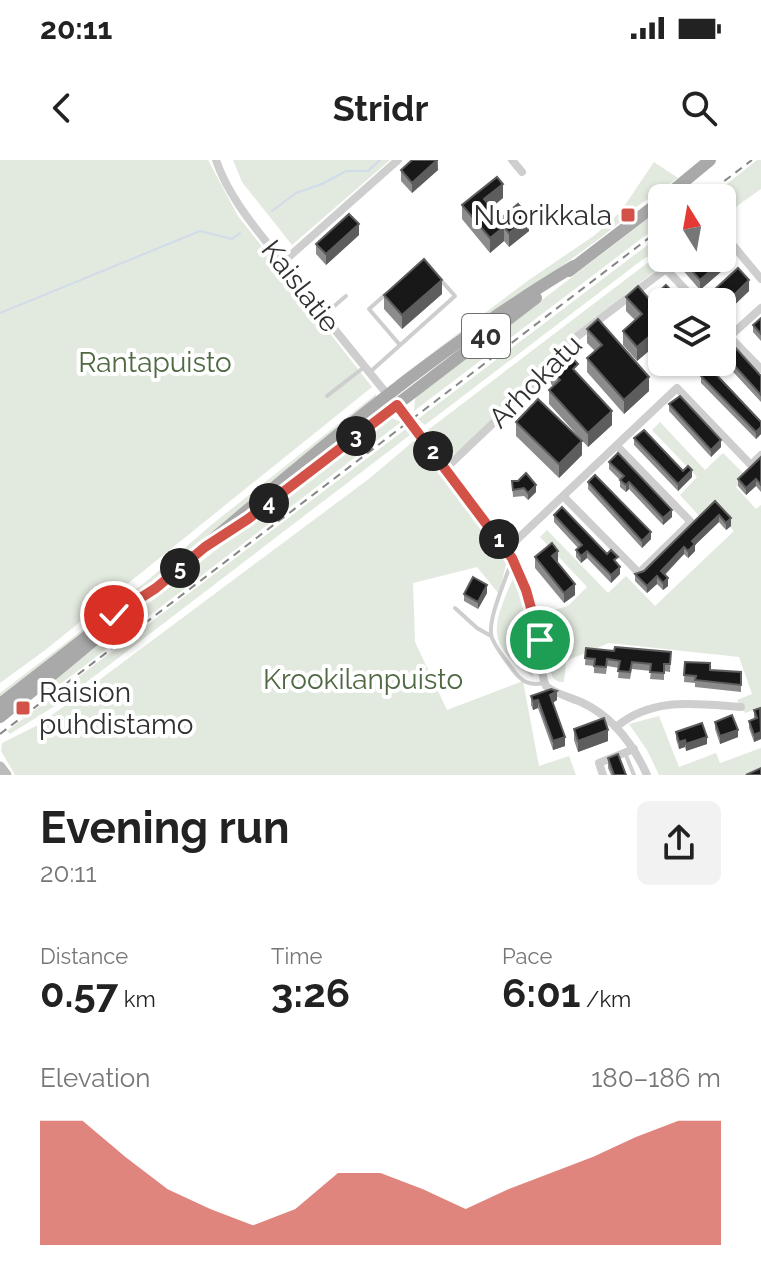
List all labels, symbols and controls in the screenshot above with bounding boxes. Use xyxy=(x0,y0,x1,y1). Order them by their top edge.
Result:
text: 20:11 xyxy=(40,11,112,46)
icon: back xyxy=(40,86,84,130)
icon: search xyxy=(677,86,721,130)
text: Stridr xyxy=(333,87,428,129)
north arrow xyxy=(648,184,736,272)
map controls xyxy=(648,184,736,376)
place label: Nuorikkala xyxy=(473,199,612,232)
marker: Nuorikkala xyxy=(619,206,637,224)
street label: Kaislatie xyxy=(254,234,347,339)
button: layers xyxy=(648,288,736,376)
road number: 40 xyxy=(462,314,510,358)
street label: Arhokatu xyxy=(482,328,589,435)
park label: Rantapuisto xyxy=(78,346,232,379)
pin: 3 xyxy=(336,416,376,456)
text: 3 xyxy=(350,423,362,449)
pin: 2 xyxy=(413,431,453,471)
text: 2 xyxy=(427,438,439,464)
pin: 4 xyxy=(249,483,289,523)
text: 4 xyxy=(263,490,275,516)
pin: 1 xyxy=(479,519,519,559)
text: 1 xyxy=(494,526,504,552)
pin: 5 xyxy=(160,548,200,588)
text: 5 xyxy=(174,555,186,581)
pin xyxy=(80,581,148,649)
icon: check xyxy=(92,593,136,637)
pin xyxy=(506,606,574,674)
icon: arrive xyxy=(518,618,562,662)
park label: Krookilanpuisto xyxy=(263,663,463,696)
place label: Raision puhdistamo xyxy=(39,676,193,741)
marker: Raision puhdistamo xyxy=(14,699,32,717)
button: share xyxy=(637,801,721,885)
text: Evening run xyxy=(40,802,289,853)
text: 20:11 xyxy=(40,858,97,888)
text: Distance xyxy=(40,943,128,969)
text: Time xyxy=(271,943,322,969)
text: Pace xyxy=(502,943,552,969)
text: 0.57 xyxy=(40,969,118,1016)
text: 3:26 xyxy=(271,969,350,1016)
text: 6:01 xyxy=(502,969,580,1016)
text: km xyxy=(118,986,156,1012)
text: /km xyxy=(580,986,631,1012)
text: Elevation xyxy=(40,1063,150,1093)
text: 180–186 m xyxy=(591,1063,721,1093)

